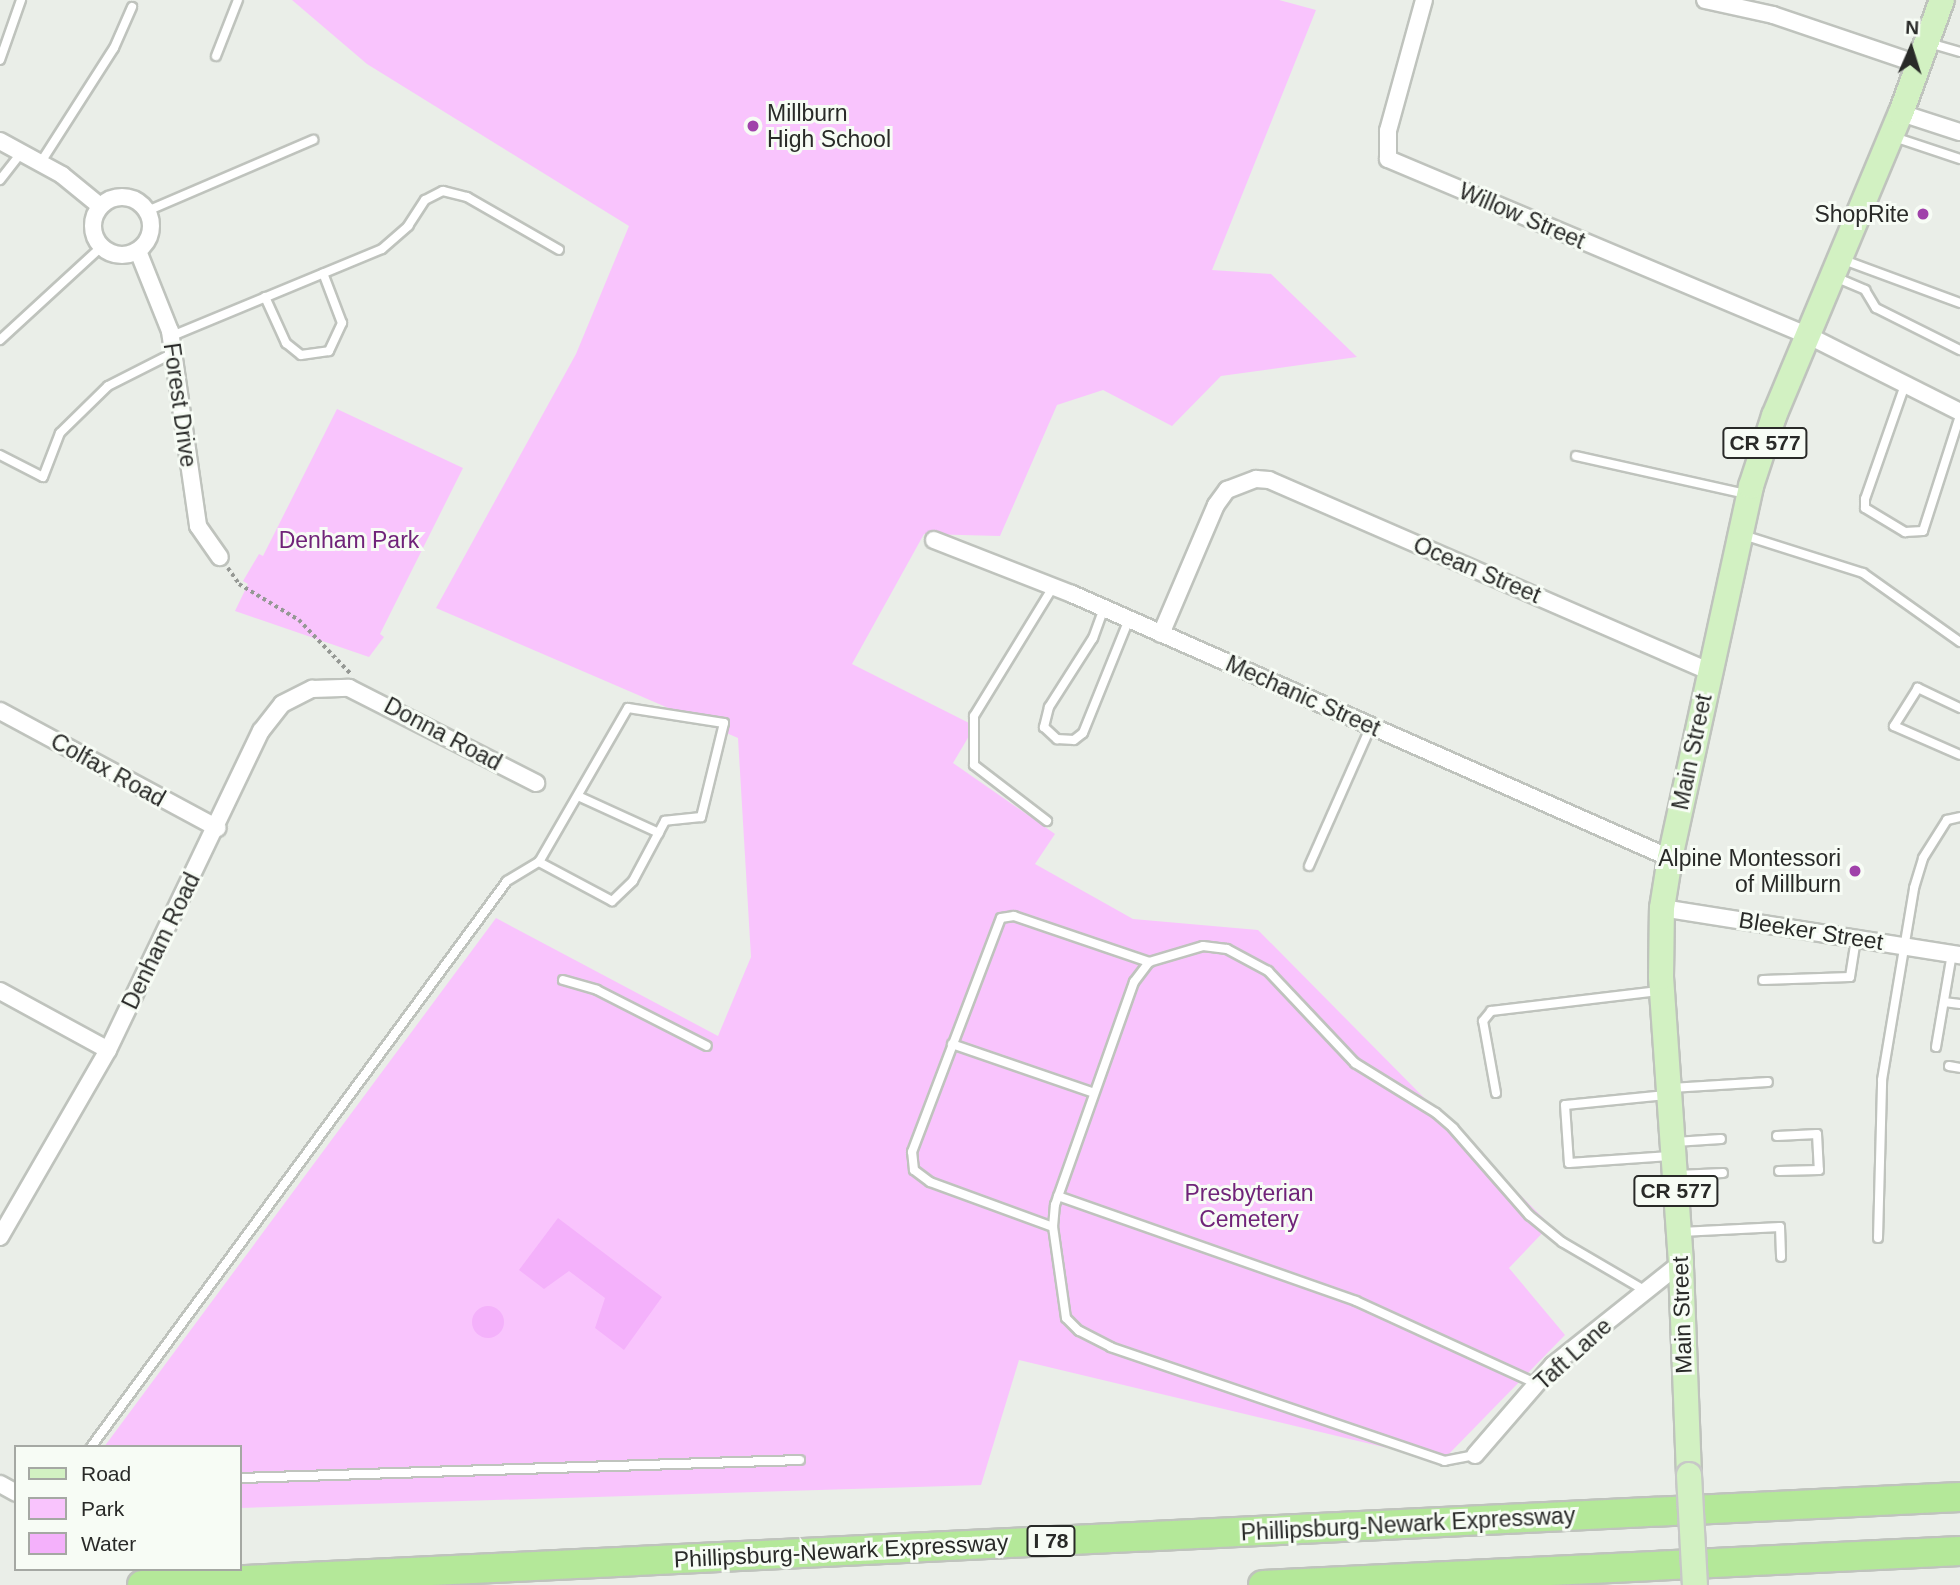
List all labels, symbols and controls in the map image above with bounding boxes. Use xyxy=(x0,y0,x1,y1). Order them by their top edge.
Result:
north arrow xyxy=(1876,14,1946,84)
text: N xyxy=(1905,17,1920,38)
place label: Millburn High School xyxy=(767,99,891,153)
marker: Millburn High School xyxy=(745,118,761,134)
street label: Willow Street xyxy=(1455,177,1589,255)
place label: ShopRite xyxy=(1814,200,1909,228)
marker: ShopRite xyxy=(1915,206,1931,222)
street label: Forest Drive xyxy=(158,341,202,469)
road number: CR 577 xyxy=(1721,426,1809,460)
park label: Denham Park xyxy=(279,526,419,554)
street label: Ocean Street xyxy=(1409,531,1545,609)
street label: Mechanic Street xyxy=(1221,650,1385,742)
street label: Donna Road xyxy=(380,691,506,777)
street label: Main Street xyxy=(1666,692,1718,812)
street label: Colfax Road xyxy=(46,727,170,813)
place label: Alpine Montessori of Millburn xyxy=(1658,844,1841,898)
marker: Alpine Montessori of Millburn xyxy=(1847,863,1863,879)
street label: Denham Road xyxy=(116,868,206,1014)
street label: Bleeker Street xyxy=(1737,906,1885,956)
road number: CR 577 xyxy=(1632,1174,1720,1208)
park label: Presbyterian Cemetery xyxy=(1184,1179,1314,1233)
street label: Main Street xyxy=(1666,1256,1698,1374)
street label: Taft Lane xyxy=(1529,1312,1617,1396)
legend xyxy=(14,1445,242,1571)
text: Road xyxy=(81,1462,131,1485)
text: Park xyxy=(81,1497,124,1520)
street label: Phillipsburg-Newark Expressway xyxy=(1240,1501,1576,1547)
road number: I 78 xyxy=(1025,1524,1077,1558)
street label: Phillipsburg-Newark Expressway xyxy=(673,1528,1009,1574)
text: Water xyxy=(81,1532,136,1555)

